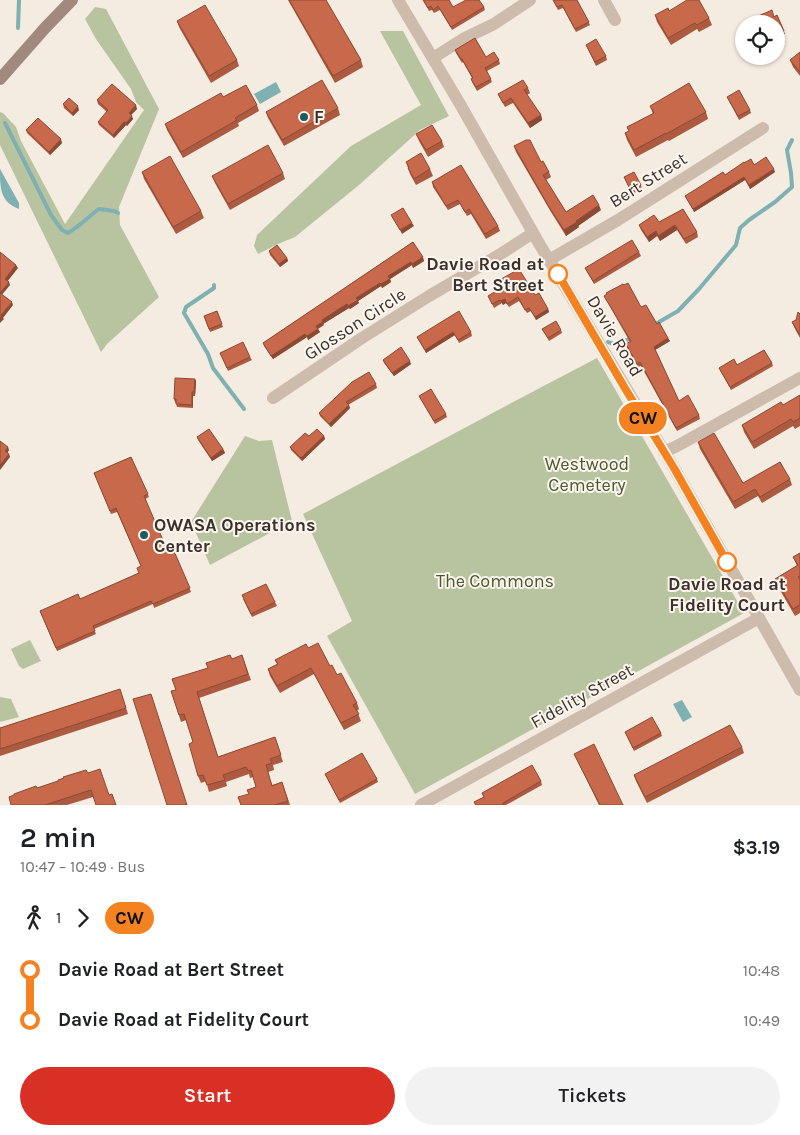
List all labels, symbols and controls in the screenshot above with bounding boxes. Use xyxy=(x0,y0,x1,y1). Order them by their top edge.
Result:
map controls xyxy=(735,15,785,65)
button: locate xyxy=(735,15,785,65)
place label: F xyxy=(314,106,324,128)
marker: F xyxy=(298,111,310,123)
street label: Bert Street xyxy=(605,147,691,212)
place label: Davie Road at Bert Street xyxy=(426,253,544,296)
marker: Davie Road at Bert Street xyxy=(548,264,568,284)
street label: Glosson Circle xyxy=(300,283,410,365)
street label: Davie Road xyxy=(582,291,648,381)
line badge: CW xyxy=(620,402,666,434)
text: CW xyxy=(629,407,657,429)
park label: Westwood Cemetery xyxy=(545,453,629,496)
place label: OWASA Operations Center xyxy=(154,514,315,557)
marker: OWASA Operations Center xyxy=(138,529,150,541)
marker: Davie Road at Fidelity Court xyxy=(717,552,737,572)
park label: The Commons xyxy=(436,570,554,592)
place label: Davie Road at Fidelity Court xyxy=(668,573,786,616)
street label: Fidelity Street xyxy=(527,659,637,733)
text: 2 min xyxy=(20,821,96,854)
text: $3.19 xyxy=(733,837,780,859)
text: 10:47 – 10:49 · Bus xyxy=(20,857,145,876)
icon: walk xyxy=(20,904,48,932)
icon: forward xyxy=(69,904,97,932)
text: CW xyxy=(115,907,144,929)
text: 1 xyxy=(56,908,61,927)
text: Davie Road at Bert Street xyxy=(58,959,284,981)
text: 10:48 xyxy=(743,961,780,980)
text: Davie Road at Fidelity Court xyxy=(58,1009,309,1031)
text: 10:49 xyxy=(743,1011,780,1030)
button: Start xyxy=(20,1067,395,1125)
button: Tickets xyxy=(405,1067,780,1125)

